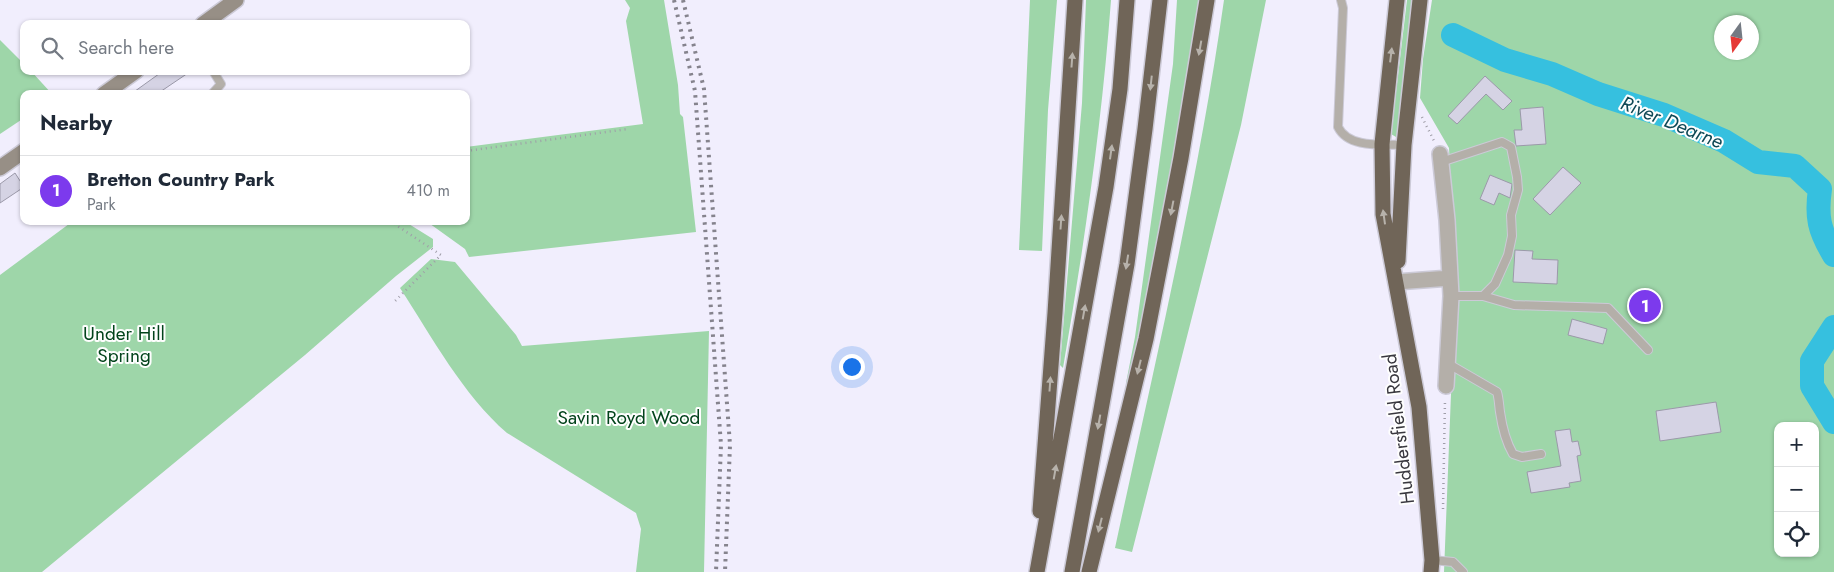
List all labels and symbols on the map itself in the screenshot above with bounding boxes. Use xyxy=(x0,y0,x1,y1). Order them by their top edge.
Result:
north arrow xyxy=(1714,15,1759,60)
one-way arrow xyxy=(1195,41,1203,57)
one-way arrow xyxy=(1387,47,1395,63)
one-way arrow xyxy=(1068,51,1076,67)
one-way arrow xyxy=(1147,76,1155,92)
water label: River Dearne xyxy=(1616,89,1727,156)
one-way arrow xyxy=(1107,144,1115,160)
one-way arrow xyxy=(1167,201,1175,217)
one-way arrow xyxy=(1380,209,1388,225)
one-way arrow xyxy=(1057,213,1065,229)
one-way arrow xyxy=(1123,254,1131,270)
pin: 1 xyxy=(1629,287,1661,325)
one-way arrow xyxy=(1080,304,1088,320)
park label: Under Hill Spring xyxy=(83,320,165,369)
street label: Huddersfield Road xyxy=(1376,352,1421,506)
your location xyxy=(839,354,865,380)
one-way arrow xyxy=(1135,360,1143,375)
one-way arrow xyxy=(1046,376,1054,392)
park label: Savin Royd Wood xyxy=(558,404,700,431)
one-way arrow xyxy=(1094,414,1102,430)
one-way arrow xyxy=(1052,464,1060,480)
one-way arrow xyxy=(1096,518,1104,533)

